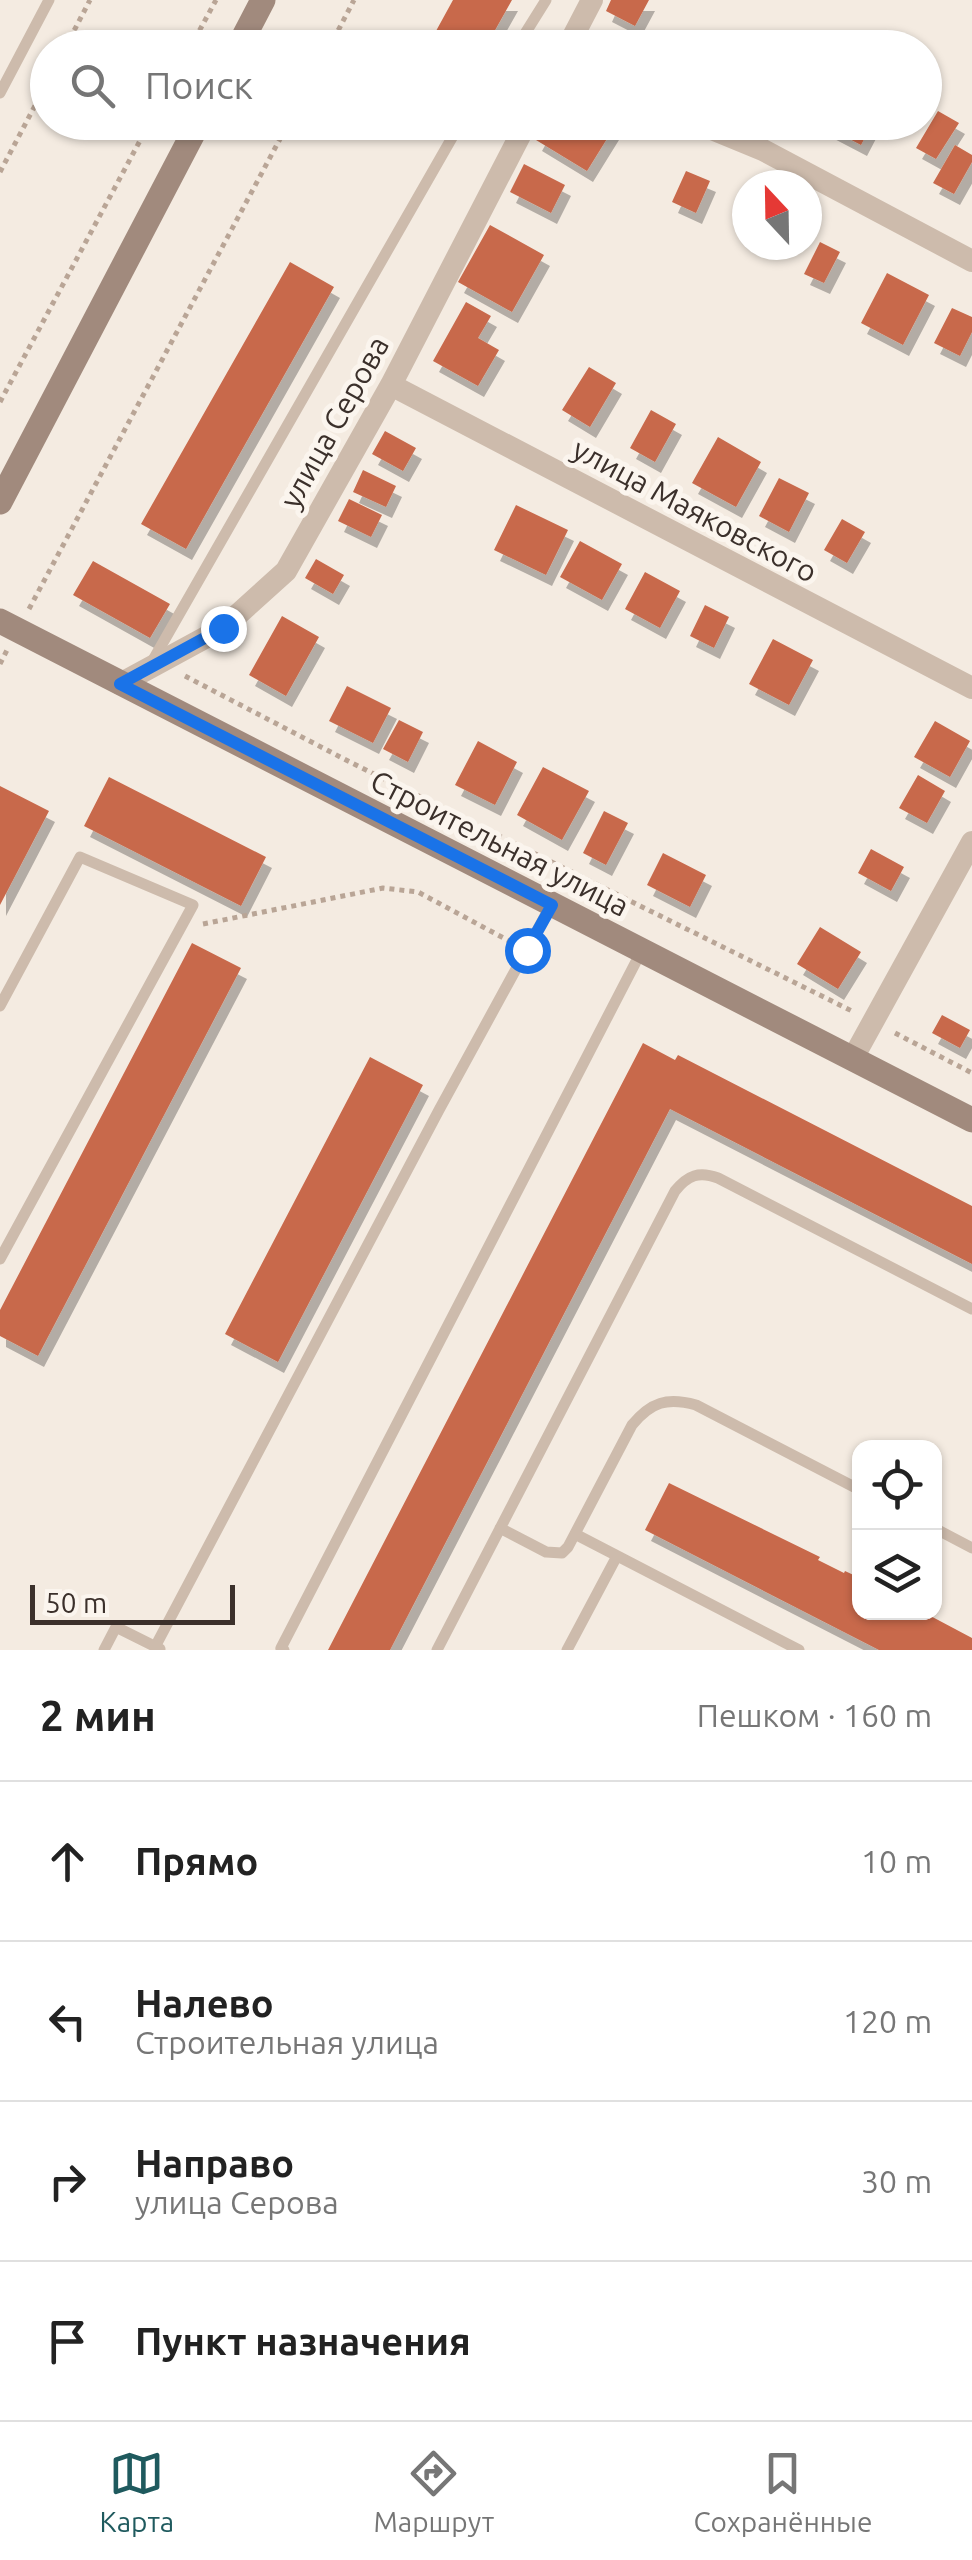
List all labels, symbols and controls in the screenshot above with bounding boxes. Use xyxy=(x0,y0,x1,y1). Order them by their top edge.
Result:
search box xyxy=(30,30,942,140)
icon: search xyxy=(65,58,120,113)
text: Поиск xyxy=(145,64,253,106)
north arrow xyxy=(732,170,822,260)
street label: улица Серова xyxy=(273,330,395,514)
street label: улица Маяковского xyxy=(567,431,823,589)
route end xyxy=(201,606,247,652)
street label: Строительная улица xyxy=(365,763,635,923)
route start xyxy=(505,928,551,974)
map controls xyxy=(852,1440,942,1620)
button: locate xyxy=(852,1440,942,1530)
button: layers xyxy=(852,1530,942,1620)
scale bar xyxy=(30,1580,235,1624)
text: 50 m xyxy=(45,1587,107,1618)
text: 2 мин xyxy=(40,1692,156,1739)
text: Пешком · 160 m xyxy=(697,1697,932,1733)
icon: ahead xyxy=(40,1834,95,1889)
text: Прямо xyxy=(135,1840,258,1882)
text: 10 m xyxy=(861,1843,932,1879)
text: Налево xyxy=(135,1982,274,2024)
icon: left xyxy=(40,1994,95,2049)
text: 120 m xyxy=(843,2003,932,2039)
text: Строительная улица xyxy=(135,2024,439,2060)
text: Направо xyxy=(135,2142,294,2184)
icon: right xyxy=(40,2154,95,2209)
text: 30 m xyxy=(861,2163,932,2199)
text: улица Серова xyxy=(135,2184,339,2220)
icon: arrive xyxy=(40,2314,95,2369)
text: Пункт назначения xyxy=(135,2320,471,2362)
tab: Карта xyxy=(100,2446,174,2537)
tab: Маршрут xyxy=(373,2446,494,2537)
tab: Сохранённые xyxy=(693,2446,872,2537)

